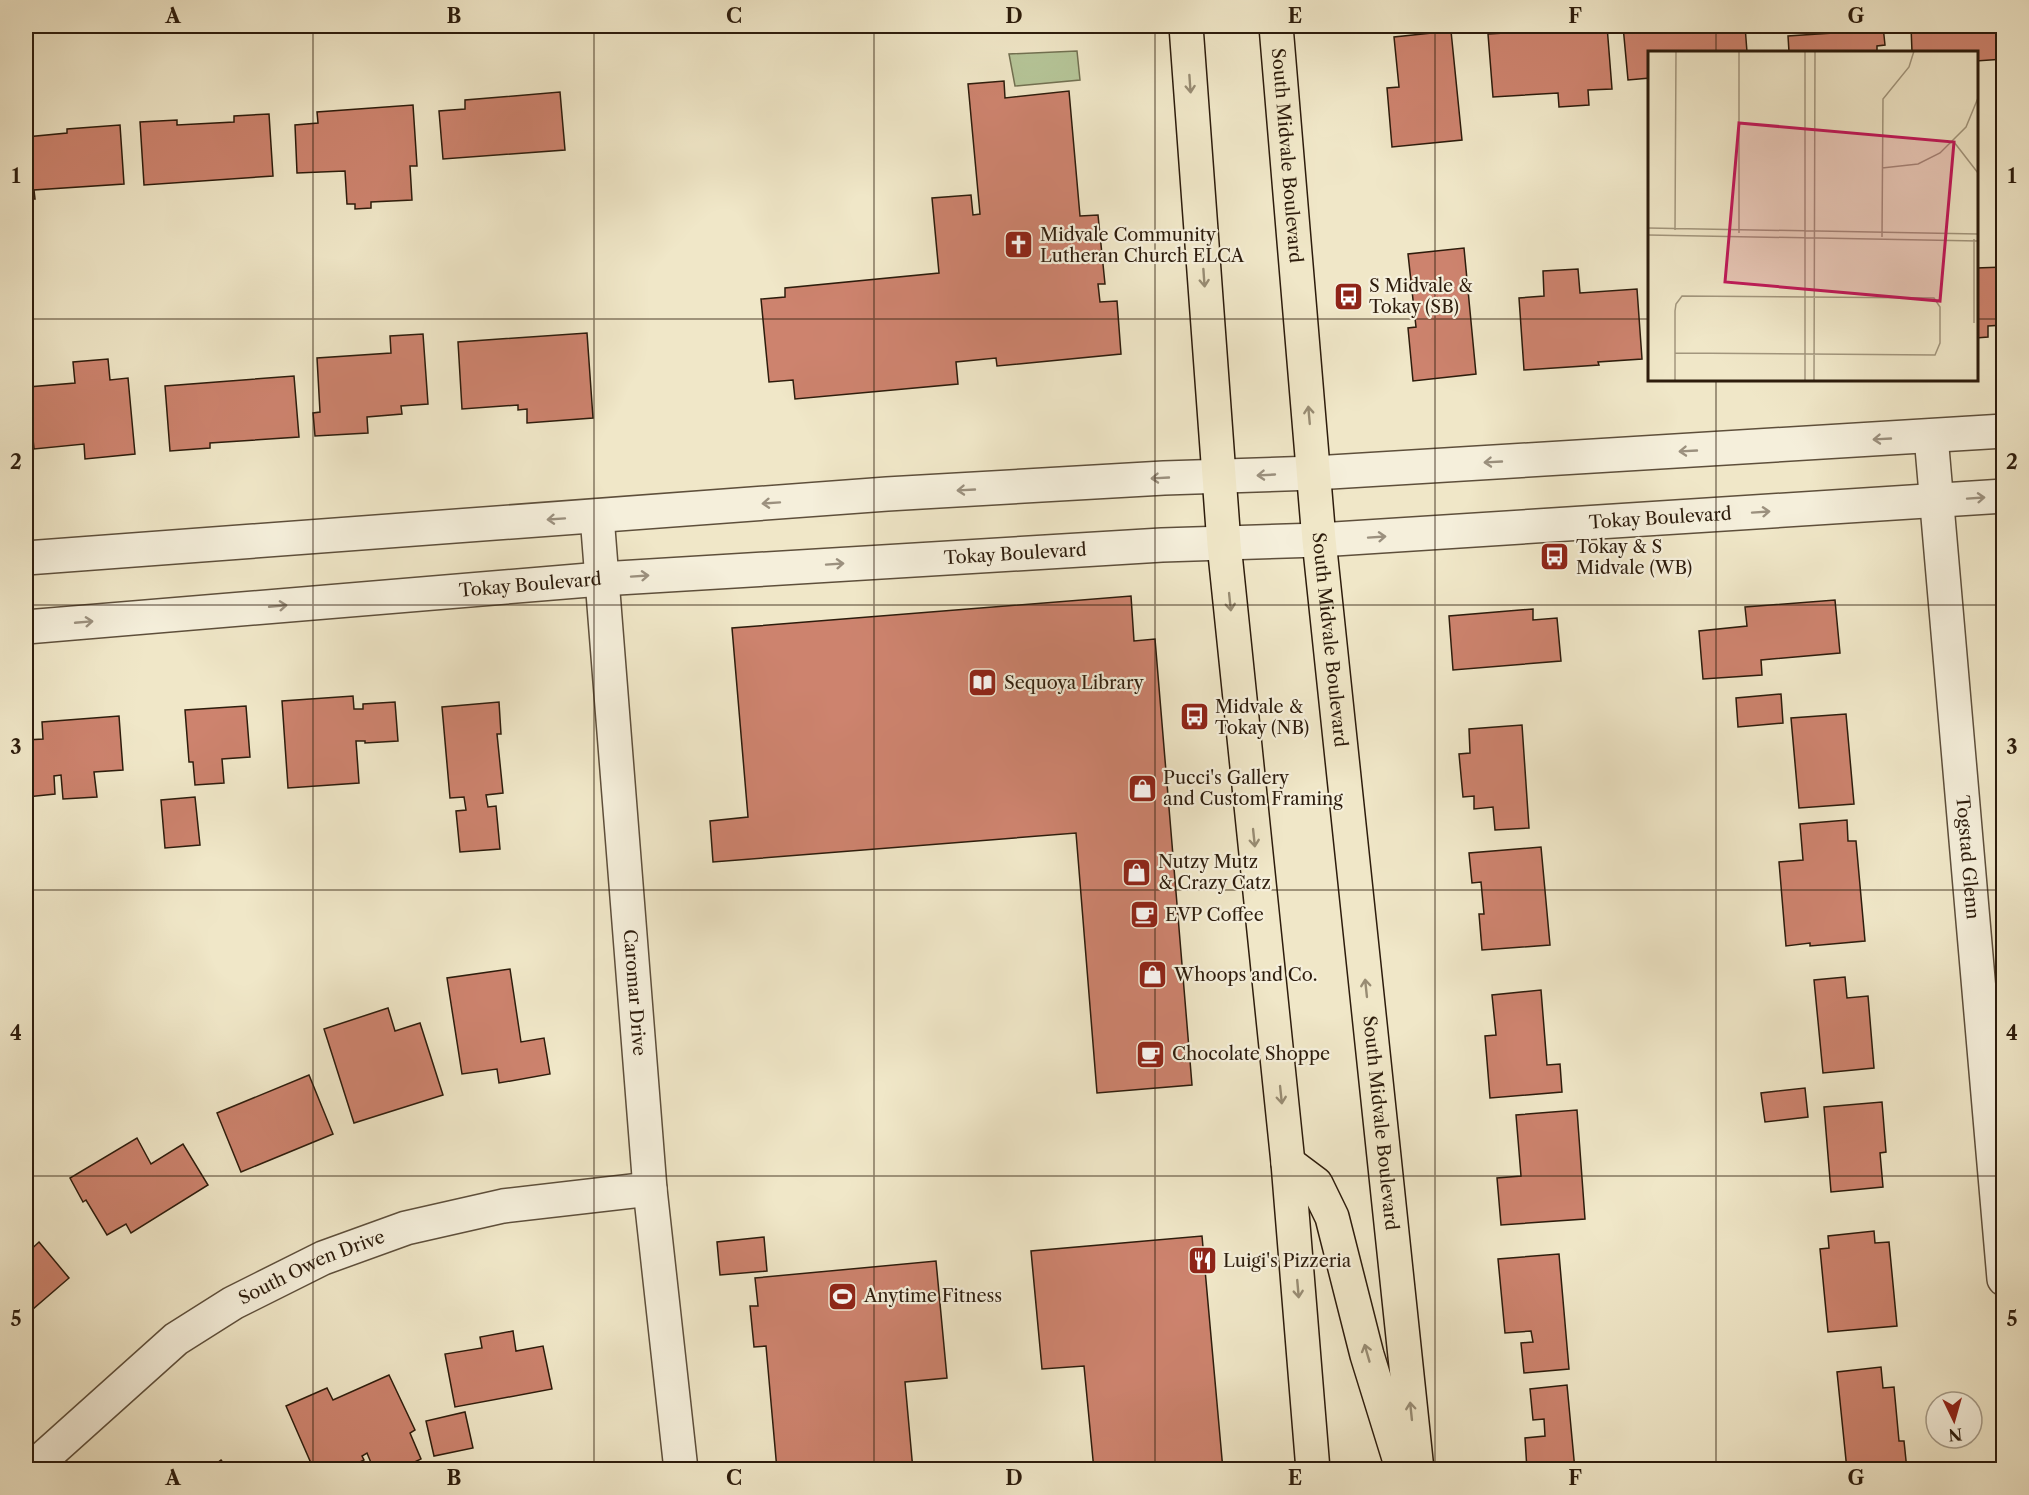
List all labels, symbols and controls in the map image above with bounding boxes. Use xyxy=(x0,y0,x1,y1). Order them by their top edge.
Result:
text: A xyxy=(164,4,181,28)
text: B xyxy=(447,4,462,28)
text: C xyxy=(726,4,742,28)
text: D xyxy=(1005,4,1023,28)
text: E xyxy=(1288,4,1302,28)
text: F xyxy=(1568,4,1582,28)
text: G xyxy=(1848,4,1865,28)
street label: South Midvale Boulevard xyxy=(1267,47,1307,264)
inset map xyxy=(1648,51,1978,381)
one-way arrow xyxy=(1185,73,1196,93)
text: 1 xyxy=(12,164,21,188)
text: 1 xyxy=(2008,164,2017,188)
place label: Midvale Community Lutheran Church ELCA xyxy=(1040,224,1245,267)
church icon: Midvale Community Lutheran Church ELCA xyxy=(1003,229,1035,261)
one-way arrow xyxy=(1199,268,1210,288)
place label: S Midvale & Tokay (SB) xyxy=(1369,275,1473,318)
bus stop icon: S Midvale & Tokay (SB) xyxy=(1332,280,1364,312)
one-way arrow xyxy=(1303,405,1314,425)
one-way arrow xyxy=(1873,434,1893,445)
one-way arrow xyxy=(1678,445,1698,456)
text: 2 xyxy=(10,450,22,474)
text: 2 xyxy=(2006,450,2018,474)
one-way arrow xyxy=(1483,457,1503,468)
one-way arrow xyxy=(1257,469,1277,480)
one-way arrow xyxy=(1151,473,1171,484)
one-way arrow xyxy=(956,484,976,495)
one-way arrow xyxy=(1966,493,1986,504)
one-way arrow xyxy=(762,498,781,509)
street label: Tokay Boulevard xyxy=(1588,503,1732,534)
one-way arrow xyxy=(1750,507,1770,518)
one-way arrow xyxy=(546,514,566,525)
street label: South Midvale Boulevard xyxy=(1307,531,1352,748)
one-way arrow xyxy=(1367,531,1387,542)
place label: Tokay & S Midvale (WB) xyxy=(1576,536,1692,579)
street label: Tokay Boulevard xyxy=(943,539,1087,569)
bus stop icon: Tokay & S Midvale (WB) xyxy=(1539,541,1571,573)
one-way arrow xyxy=(824,558,844,569)
street label: Tokay Boulevard xyxy=(458,568,602,602)
one-way arrow xyxy=(629,571,649,582)
one-way arrow xyxy=(1224,592,1235,612)
one-way arrow xyxy=(268,600,288,611)
one-way arrow xyxy=(73,616,93,627)
library icon: Sequoya Library xyxy=(967,667,999,699)
place label: Sequoya Library xyxy=(1004,672,1145,694)
place label: Midvale & Tokay (NB) xyxy=(1215,696,1309,739)
bus stop icon: Midvale & Tokay (NB) xyxy=(1178,701,1210,733)
text: 3 xyxy=(10,735,22,759)
text: 3 xyxy=(2006,735,2018,759)
place label: Pucci's Gallery and Custom Framing xyxy=(1163,767,1343,810)
shop icon: Pucci's Gallery and Custom Framing xyxy=(1126,772,1158,804)
street label: Togstad Glenn xyxy=(1951,795,1984,920)
one-way arrow xyxy=(1249,828,1260,848)
place label: Nutzy Mutz & Crazy Catz xyxy=(1158,851,1271,894)
shop icon: Nutzy Mutz & Crazy Catz xyxy=(1121,856,1153,888)
cafe icon: EVP Coffee xyxy=(1128,899,1160,931)
place label: EVP Coffee xyxy=(1165,904,1264,926)
street label: Caromar Drive xyxy=(619,928,650,1057)
shop icon: Whoops and Co. xyxy=(1137,959,1169,991)
place label: Whoops and Co. xyxy=(1173,964,1317,986)
one-way arrow xyxy=(1360,978,1371,998)
street label: South Midvale Boulevard xyxy=(1358,1015,1403,1231)
text: 4 xyxy=(10,1021,22,1045)
text: 4 xyxy=(2006,1021,2018,1045)
cafe icon: Chocolate Shoppe xyxy=(1135,1038,1167,1070)
place label: Chocolate Shoppe xyxy=(1172,1043,1330,1065)
one-way arrow xyxy=(1276,1084,1287,1104)
street label: South Owen Drive xyxy=(235,1226,388,1309)
restaurant icon: Luigi's Pizzeria xyxy=(1186,1245,1218,1277)
place label: Luigi's Pizzeria xyxy=(1223,1250,1352,1272)
one-way arrow xyxy=(1293,1279,1304,1298)
sports icon: Anytime Fitness xyxy=(827,1280,859,1312)
place label: Anytime Fitness xyxy=(863,1285,1002,1307)
text: 5 xyxy=(10,1307,22,1331)
text: 5 xyxy=(2006,1307,2018,1331)
one-way arrow xyxy=(1361,1344,1372,1363)
north arrow xyxy=(1924,1390,1984,1450)
one-way arrow xyxy=(1405,1402,1416,1422)
text: N xyxy=(1947,1424,1963,1446)
text: A xyxy=(164,1466,181,1490)
text: B xyxy=(447,1466,462,1490)
text: C xyxy=(726,1466,742,1490)
text: D xyxy=(1005,1466,1023,1490)
text: E xyxy=(1288,1466,1302,1490)
text: F xyxy=(1568,1466,1582,1490)
text: G xyxy=(1848,1466,1865,1490)

